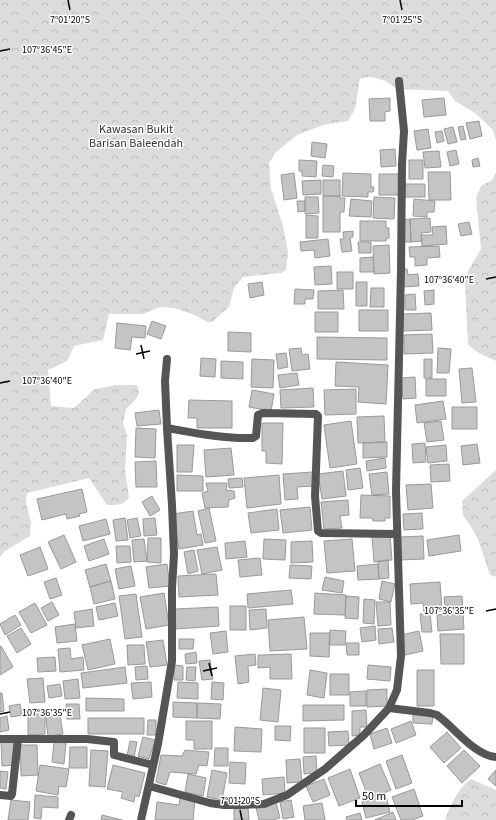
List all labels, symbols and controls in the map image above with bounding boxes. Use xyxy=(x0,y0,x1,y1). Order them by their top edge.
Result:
text: 7°01'20"S xyxy=(50,13,90,27)
text: 7°01'25"S xyxy=(382,13,422,27)
text: 107°36'45"E xyxy=(22,43,72,57)
park label: Kawasan Bukit Barisan Baleendah xyxy=(89,121,183,152)
text: 107°36'40"E xyxy=(424,273,474,287)
text: 107°36'40"E xyxy=(22,374,72,388)
text: 107°36'35"E xyxy=(424,604,474,618)
text: 107°36'35"E xyxy=(22,706,72,720)
scale bar xyxy=(356,782,462,808)
text: 50 m xyxy=(362,788,386,805)
text: 7°01'20"S xyxy=(220,794,260,808)

